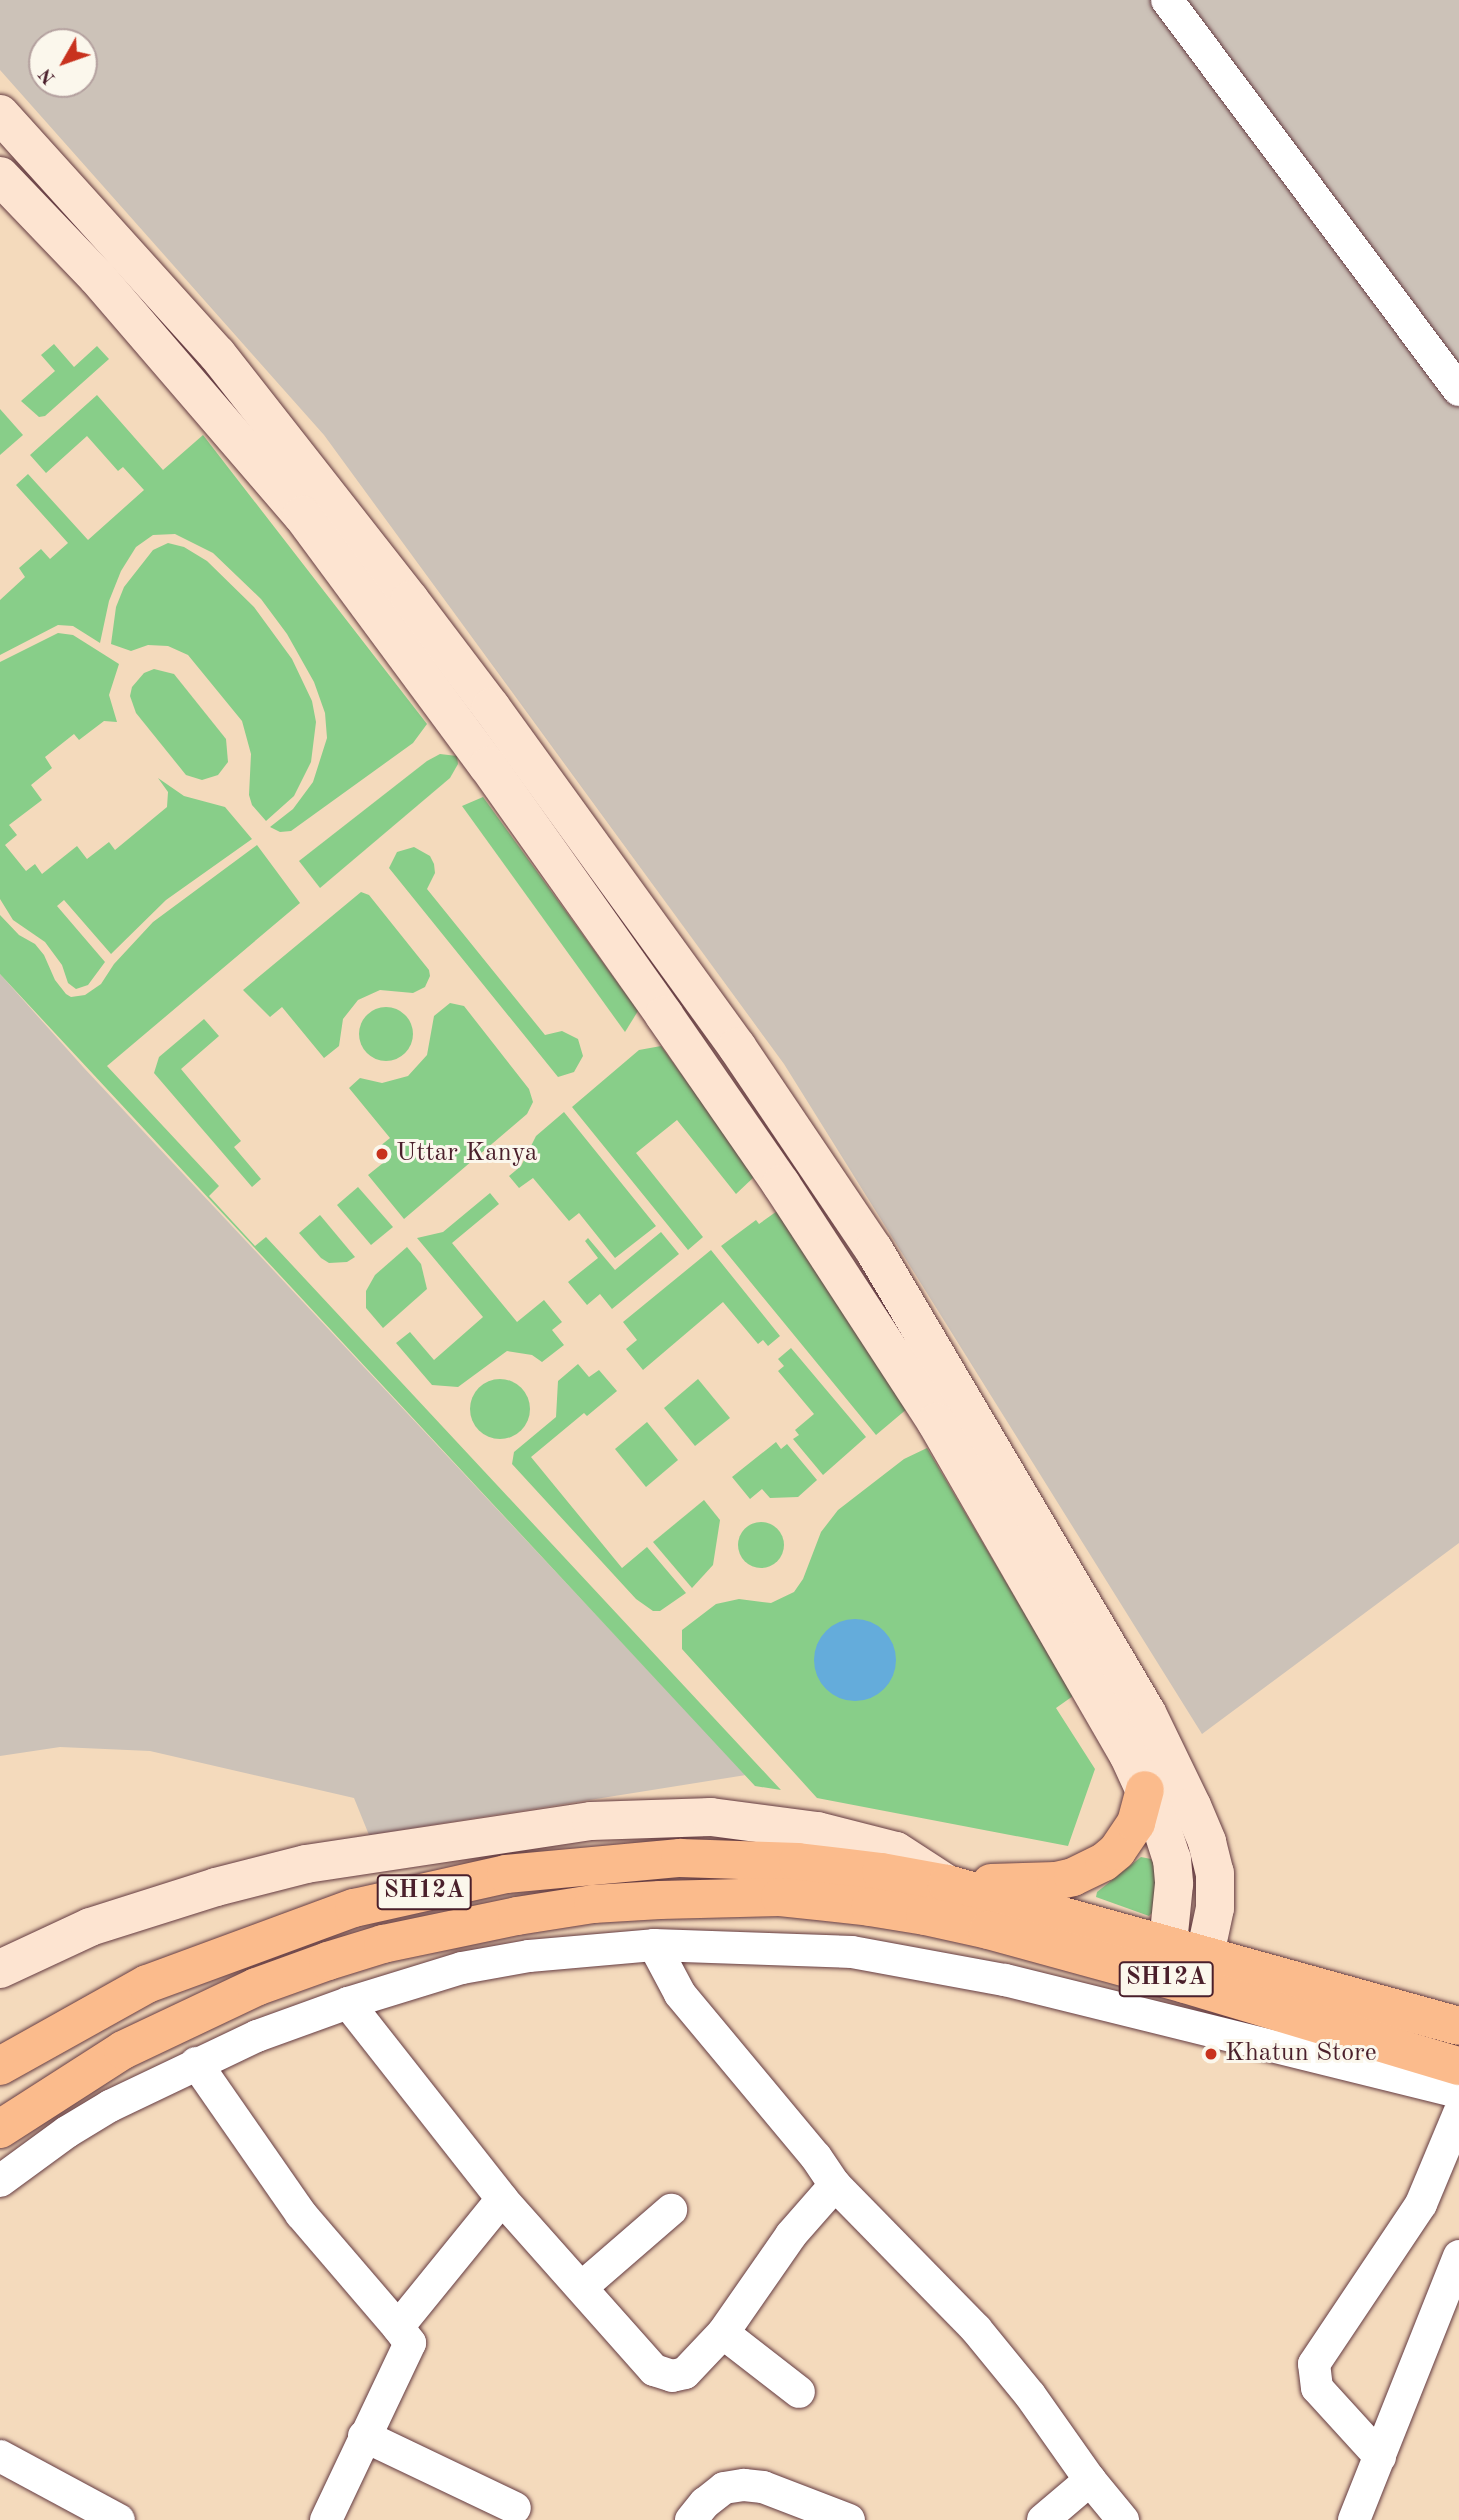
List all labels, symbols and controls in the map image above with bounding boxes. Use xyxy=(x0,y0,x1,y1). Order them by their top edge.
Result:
north arrow xyxy=(28,28,98,98)
text: N xyxy=(36,64,60,87)
place label: Uttar Kanya xyxy=(396,1138,538,1170)
marker: Uttar Kanya xyxy=(374,1146,390,1162)
road number: SH12A xyxy=(375,1871,473,1912)
road number: SH12A xyxy=(1117,1958,1215,2000)
place label: Khatun Store xyxy=(1225,2038,1377,2070)
marker: Khatun Store xyxy=(1203,2046,1219,2062)

